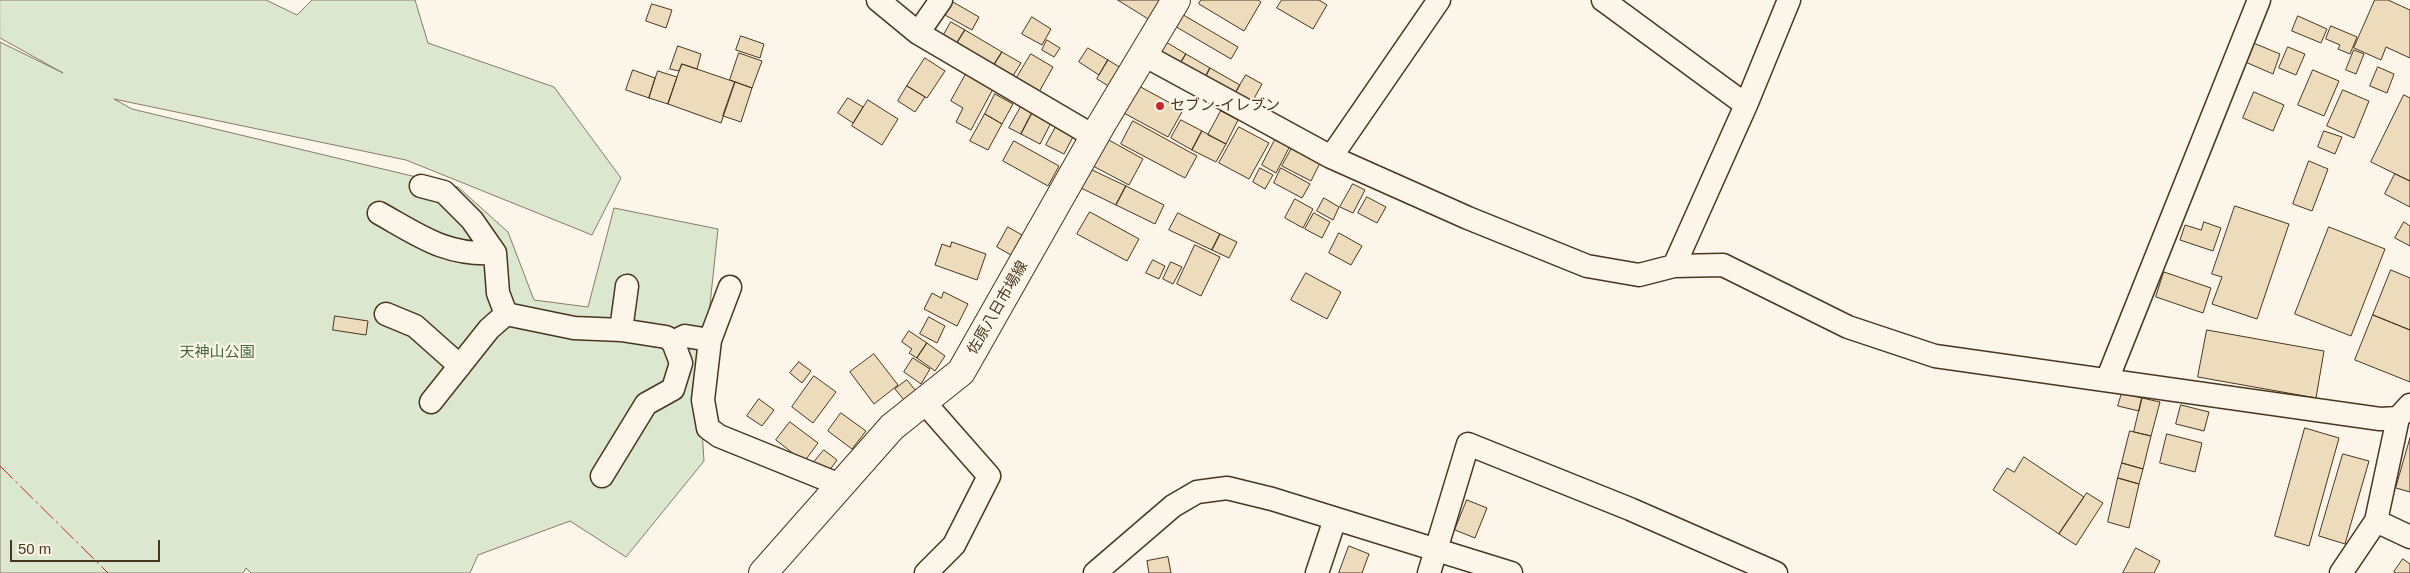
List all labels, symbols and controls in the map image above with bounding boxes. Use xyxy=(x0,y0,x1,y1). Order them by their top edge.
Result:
place label: セブン-イレブン xyxy=(1170,97,1280,115)
marker: セブン-イレブン xyxy=(1154,100,1166,112)
street label: 佐原八日市場線 xyxy=(964,258,1032,358)
park label: 天神山公園 xyxy=(180,344,254,362)
scale bar xyxy=(12,530,162,562)
text: 50 m xyxy=(18,540,51,557)

